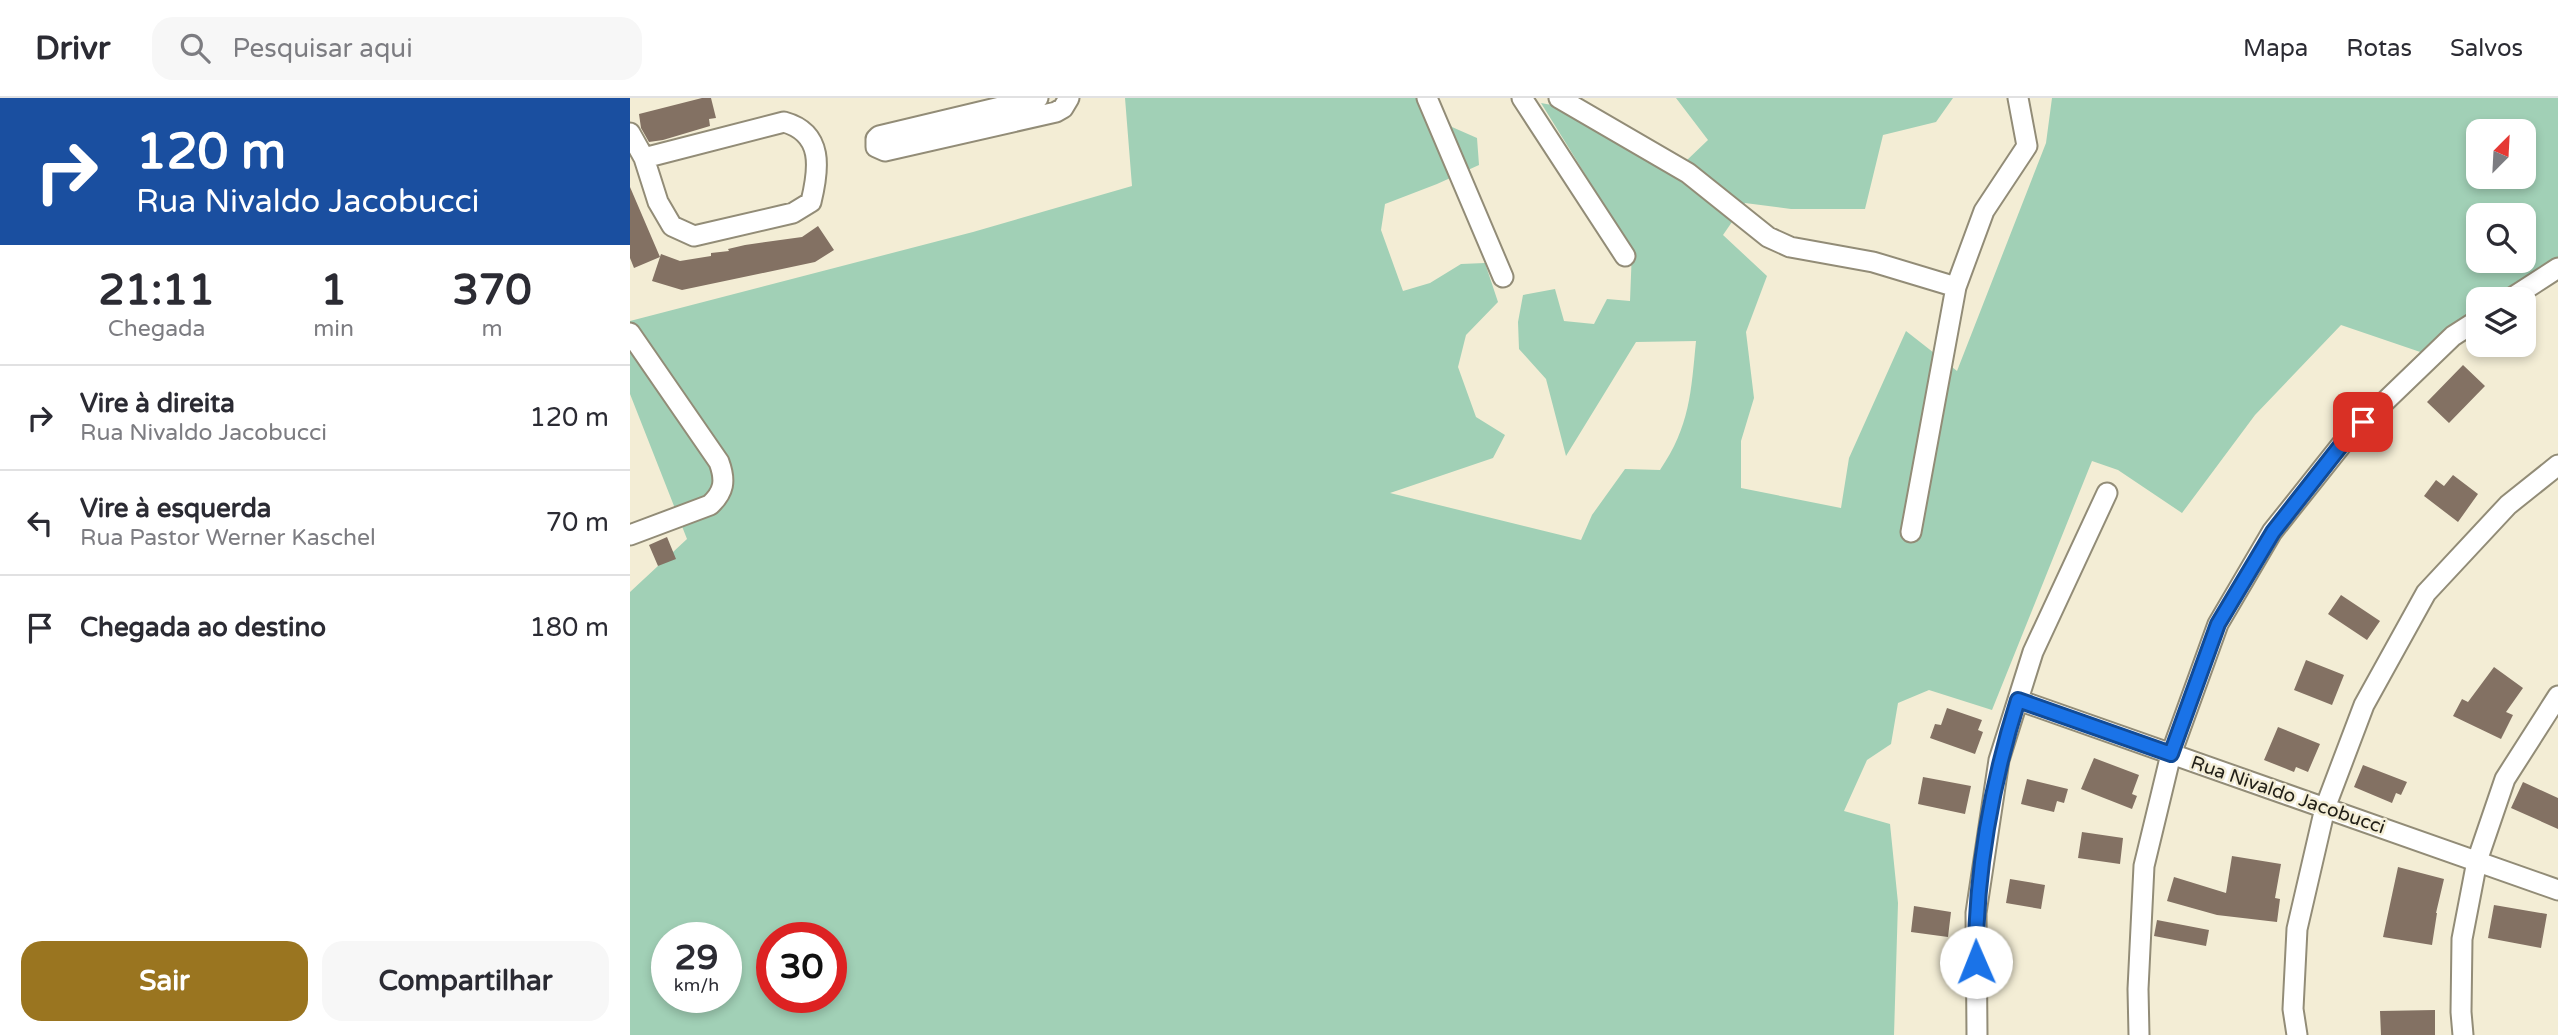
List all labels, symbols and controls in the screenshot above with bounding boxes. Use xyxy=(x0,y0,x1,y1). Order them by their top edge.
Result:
search box xyxy=(152,17,642,80)
text: Drivr xyxy=(35,29,110,68)
icon: search xyxy=(176,29,214,67)
text: Pesquisar aqui xyxy=(232,33,413,64)
text: Mapa xyxy=(2243,34,2308,63)
text: Rotas xyxy=(2346,34,2412,63)
text: Salvos xyxy=(2450,34,2523,63)
north arrow xyxy=(2466,119,2536,189)
map controls xyxy=(2466,119,2536,357)
text: 120 m xyxy=(136,123,286,182)
icon: right xyxy=(21,126,112,217)
text: Rua Nivaldo Jacobucci xyxy=(136,183,480,221)
button: search xyxy=(2466,203,2536,273)
text: 21:11 xyxy=(98,265,215,316)
text: 1 xyxy=(320,265,347,316)
text: 370 xyxy=(452,265,532,316)
button: layers xyxy=(2466,287,2536,357)
text: Chegada xyxy=(108,315,206,343)
text: min xyxy=(313,315,354,343)
text: m xyxy=(481,315,503,343)
text: Vire à direita xyxy=(80,388,235,419)
pin xyxy=(2333,392,2393,452)
icon: right xyxy=(21,399,59,437)
text: 120 m xyxy=(529,402,609,433)
icon: arrive xyxy=(2344,403,2382,441)
text: Rua Nivaldo Jacobucci xyxy=(80,419,327,447)
text: Vire à esquerda xyxy=(80,493,271,524)
icon: left xyxy=(21,504,59,542)
text: 70 m xyxy=(546,507,609,538)
text: Rua Pastor Werner Kaschel xyxy=(80,524,376,552)
icon: arrive xyxy=(21,609,59,647)
text: Chegada ao destino xyxy=(80,612,326,643)
text: 180 m xyxy=(529,612,609,643)
street label: Rua Nivaldo Jacobucci xyxy=(2188,751,2388,839)
speed limit sign: 30 xyxy=(756,922,847,1013)
position arrow xyxy=(1939,925,2013,999)
text: 29 xyxy=(675,937,718,979)
button: Sair xyxy=(21,941,308,1021)
button: Compartilhar xyxy=(322,941,609,1021)
text: km/h xyxy=(674,974,719,996)

